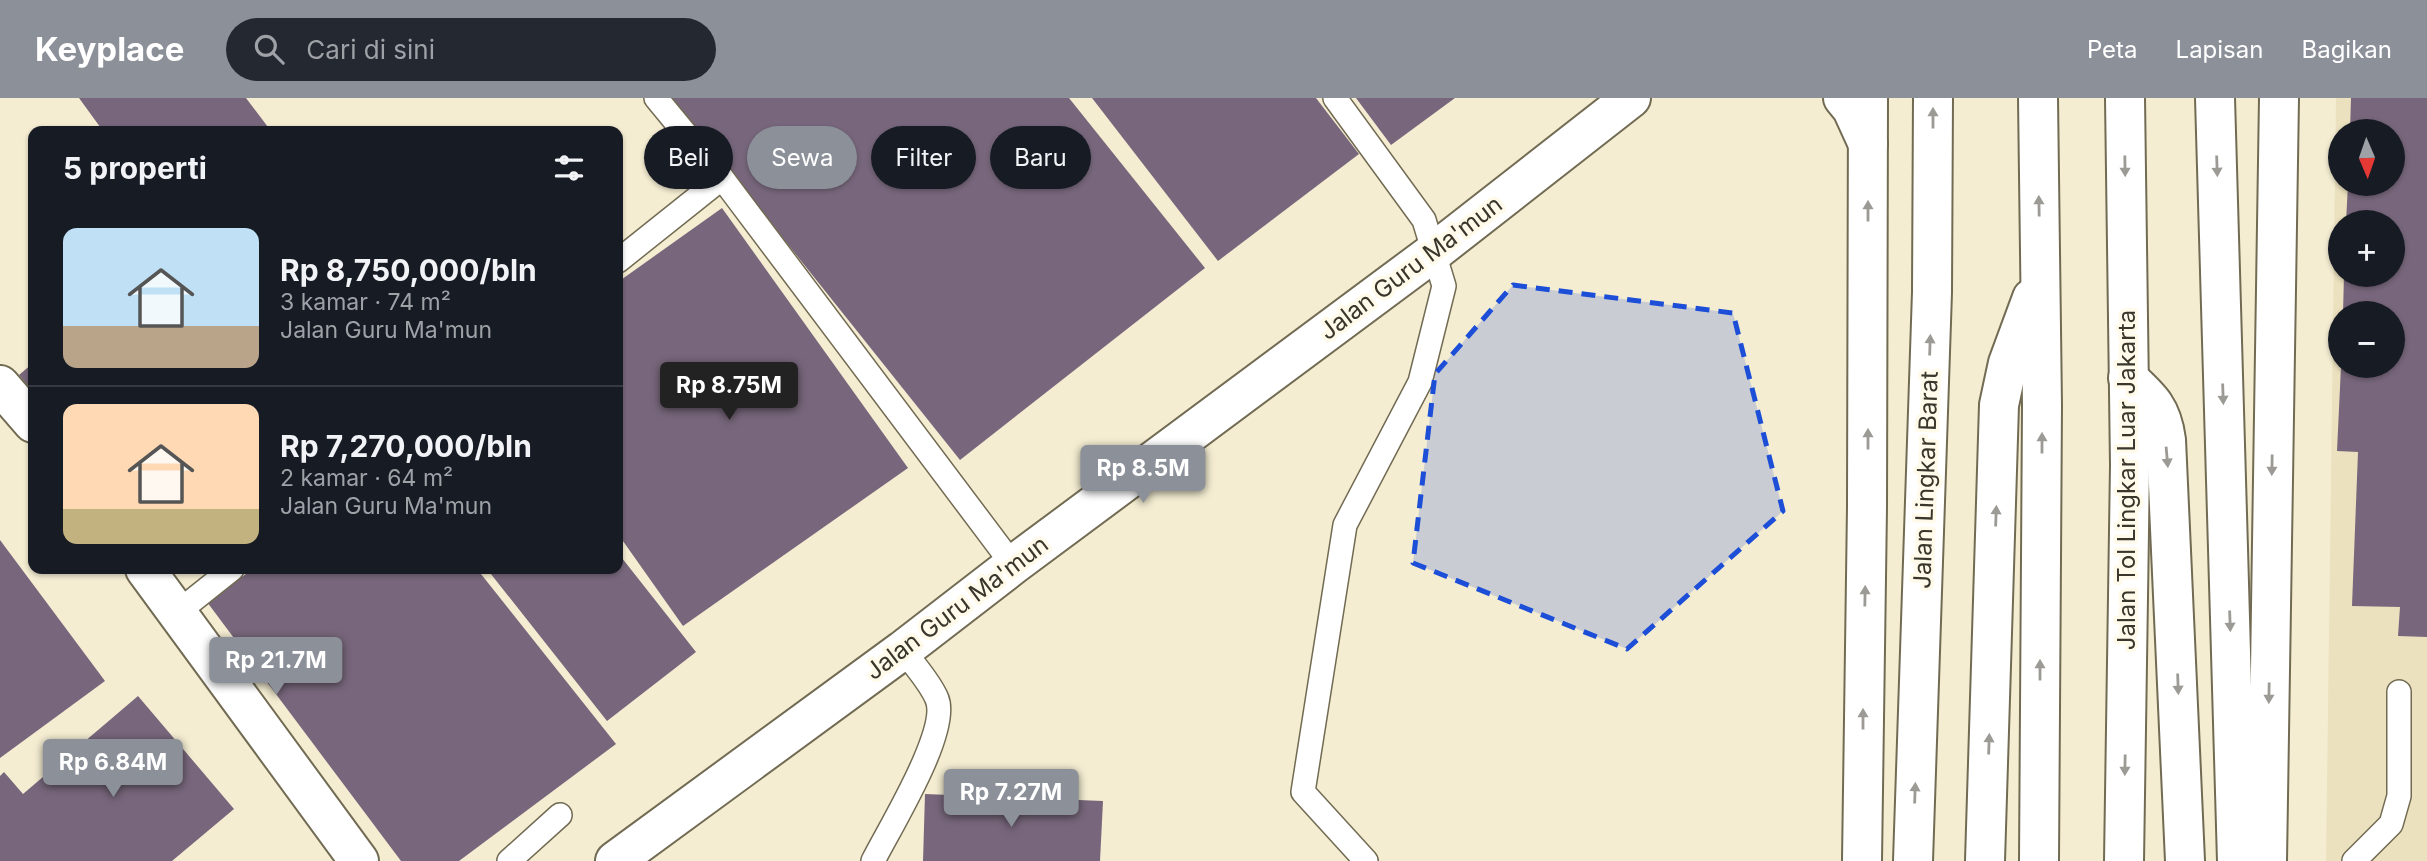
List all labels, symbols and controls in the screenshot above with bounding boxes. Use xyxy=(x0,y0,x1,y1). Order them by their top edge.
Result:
search box xyxy=(226,18,716,81)
text: Keyplace xyxy=(35,29,184,69)
icon: search xyxy=(250,30,288,68)
text: Cari di sini xyxy=(306,34,435,65)
text: Peta xyxy=(2087,35,2138,64)
text: Lapisan xyxy=(2176,35,2263,64)
text: Bagikan xyxy=(2301,35,2392,64)
one-way arrow xyxy=(1927,106,1938,128)
north arrow xyxy=(2328,119,2404,196)
map controls xyxy=(2328,119,2405,378)
chip: Beli xyxy=(644,126,733,189)
chip: Sewa xyxy=(747,126,857,189)
chip: Filter xyxy=(871,126,976,189)
chip: Baru xyxy=(990,126,1091,189)
icon: filters xyxy=(550,149,588,187)
text: 5 properti xyxy=(63,150,207,186)
one-way arrow xyxy=(2120,155,2131,177)
one-way arrow xyxy=(2211,155,2223,177)
street label: Jalan Guru Ma'mun xyxy=(1314,189,1508,346)
one-way arrow xyxy=(2033,195,2045,217)
one-way arrow xyxy=(1862,200,1874,222)
button: + xyxy=(2328,210,2405,287)
text: Rp 8,750,000/bln xyxy=(280,252,537,288)
icon: home xyxy=(119,256,203,340)
text: 3 kamar · 74 m² xyxy=(280,288,451,316)
button: − xyxy=(2328,301,2405,378)
street label: Jalan Tol Lingkar Luar Jakarta xyxy=(2112,310,2141,650)
text: Jalan Guru Ma'mun xyxy=(280,316,492,344)
one-way arrow xyxy=(1925,334,1936,356)
pin: Rp 8.75M xyxy=(657,362,801,422)
text: Rp 8.75M xyxy=(676,371,782,399)
street label: Jalan Lingkar Barat xyxy=(1907,371,1944,589)
one-way arrow xyxy=(2218,383,2229,405)
text: Rp 7,270,000/bln xyxy=(280,428,532,464)
one-way arrow xyxy=(1862,428,1873,450)
icon: home xyxy=(119,432,203,516)
one-way arrow xyxy=(2036,432,2048,454)
pin: Rp 8.5M xyxy=(1078,446,1208,505)
one-way arrow xyxy=(2162,446,2173,468)
text: Rp 8.5M xyxy=(1096,454,1190,482)
one-way arrow xyxy=(2266,455,2278,477)
text: 2 kamar · 64 m² xyxy=(280,464,453,492)
text: Jalan Guru Ma'mun xyxy=(280,492,492,520)
one-way arrow xyxy=(1990,505,2001,527)
street label: Jalan Guru Ma'mun xyxy=(860,529,1054,686)
one-way arrow xyxy=(1859,584,1871,606)
one-way arrow xyxy=(2224,610,2235,632)
pin: Rp 21.7M xyxy=(204,638,348,697)
text: Rp 21.7M xyxy=(225,646,327,674)
one-way arrow xyxy=(2034,659,2046,681)
one-way arrow xyxy=(2172,674,2183,696)
one-way arrow xyxy=(2263,682,2275,704)
one-way arrow xyxy=(1857,708,1869,730)
one-way arrow xyxy=(1983,733,1994,755)
pin: Rp 6.84M xyxy=(41,740,185,799)
text: Rp 6.84M xyxy=(59,748,167,776)
one-way arrow xyxy=(2119,754,2131,776)
pin: Rp 7.27M xyxy=(939,770,1083,829)
text: Rp 7.27M xyxy=(960,778,1062,806)
one-way arrow xyxy=(1910,782,1921,804)

